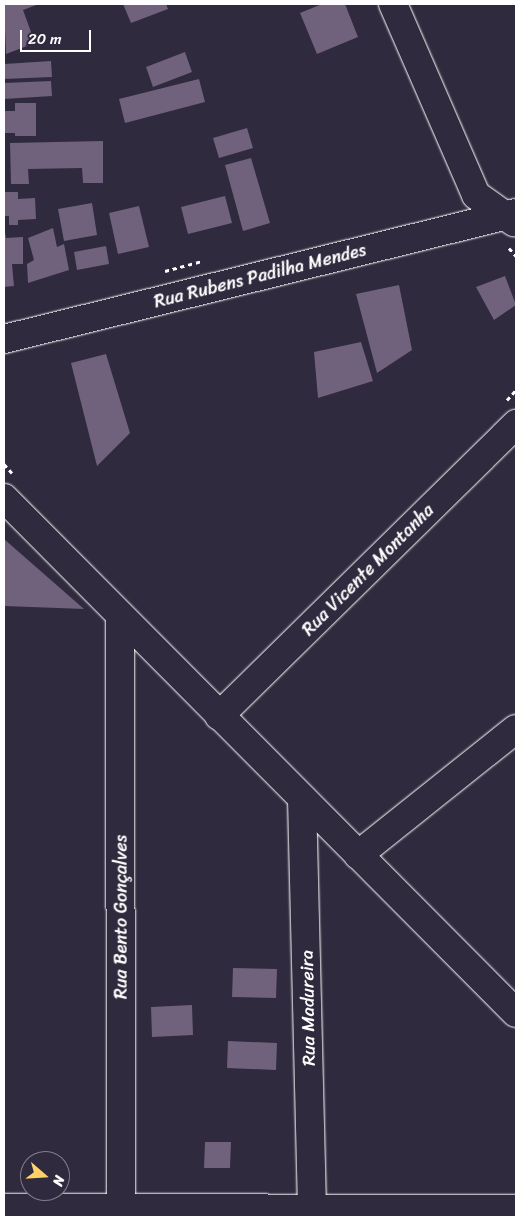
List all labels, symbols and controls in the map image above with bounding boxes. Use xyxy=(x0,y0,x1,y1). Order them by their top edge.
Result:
scale bar xyxy=(22,20,94,52)
text: 20 m xyxy=(28,26,62,52)
street label: Rua Rubens Padilha Mendes xyxy=(152,239,368,313)
street label: Rua Vicente Montanha xyxy=(298,500,438,640)
street label: Rua Bento Gonçalves xyxy=(110,835,132,999)
street label: Rua Madureira xyxy=(296,951,320,1065)
north arrow xyxy=(20,1151,70,1201)
text: N xyxy=(45,1172,72,1189)

